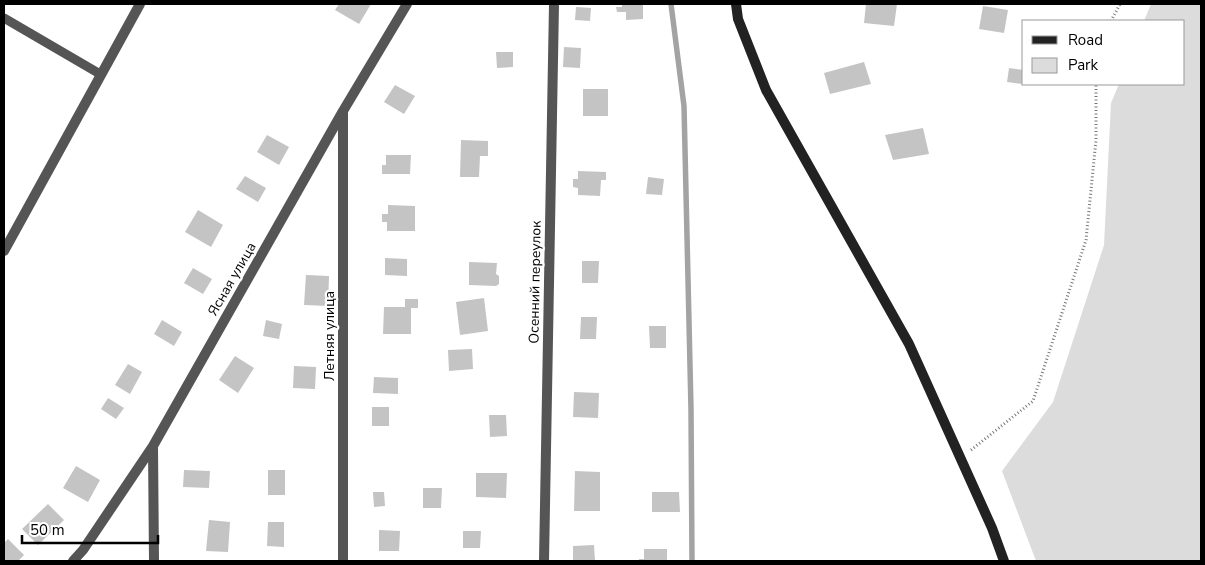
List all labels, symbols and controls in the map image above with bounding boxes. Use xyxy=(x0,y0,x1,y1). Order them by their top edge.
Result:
legend xyxy=(1022,20,1185,85)
text: Road xyxy=(1068,30,1103,50)
text: Park xyxy=(1068,55,1098,75)
street label: Осенний переулок xyxy=(524,220,546,344)
street label: Ясная улица xyxy=(203,239,261,319)
street label: Летняя улица xyxy=(320,291,339,381)
scale bar xyxy=(22,512,159,544)
text: 50 m xyxy=(30,520,65,540)

